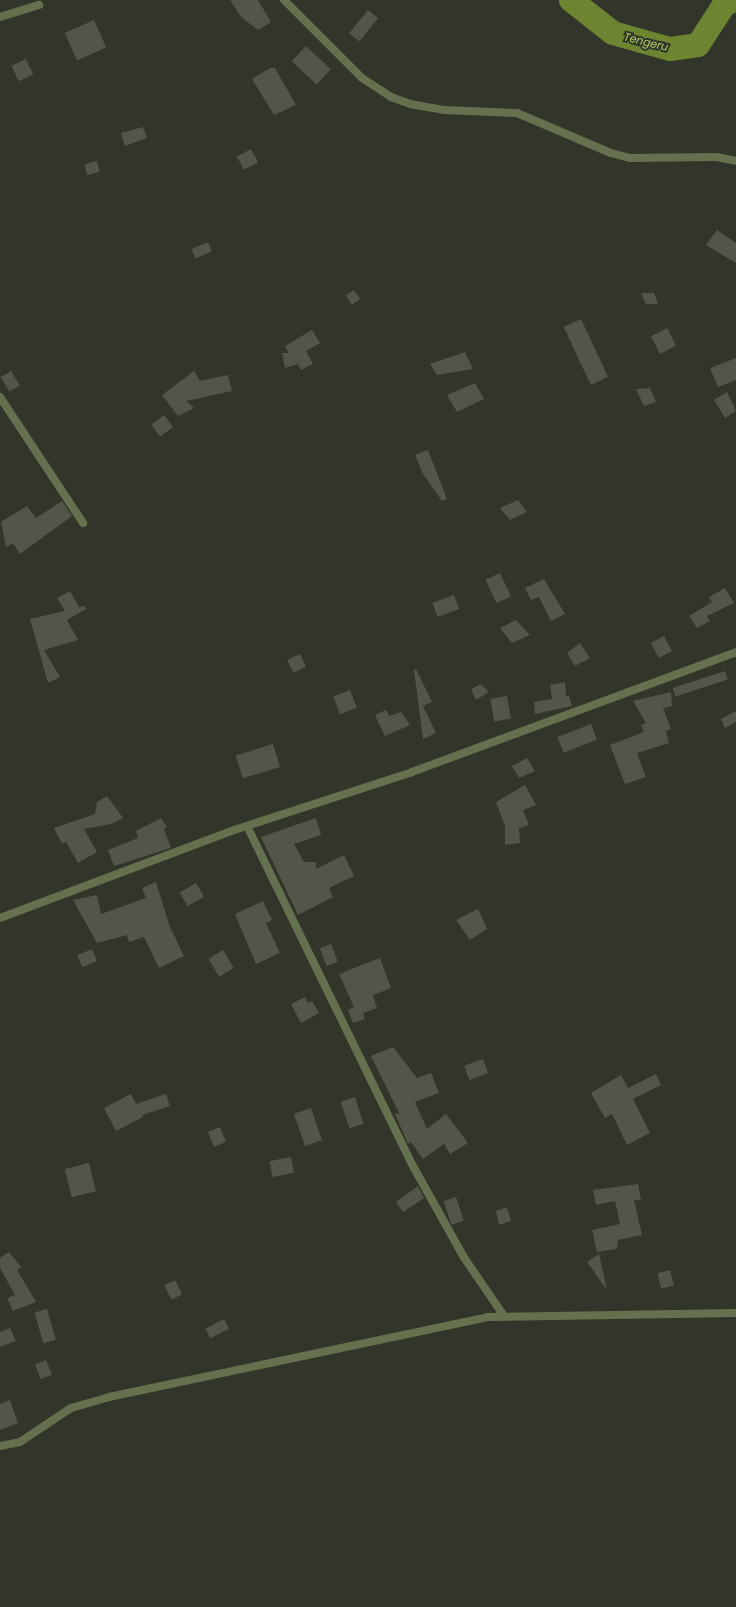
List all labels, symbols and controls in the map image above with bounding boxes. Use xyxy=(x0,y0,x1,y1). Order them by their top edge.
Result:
water label: Tengeru xyxy=(622,30,670,54)

